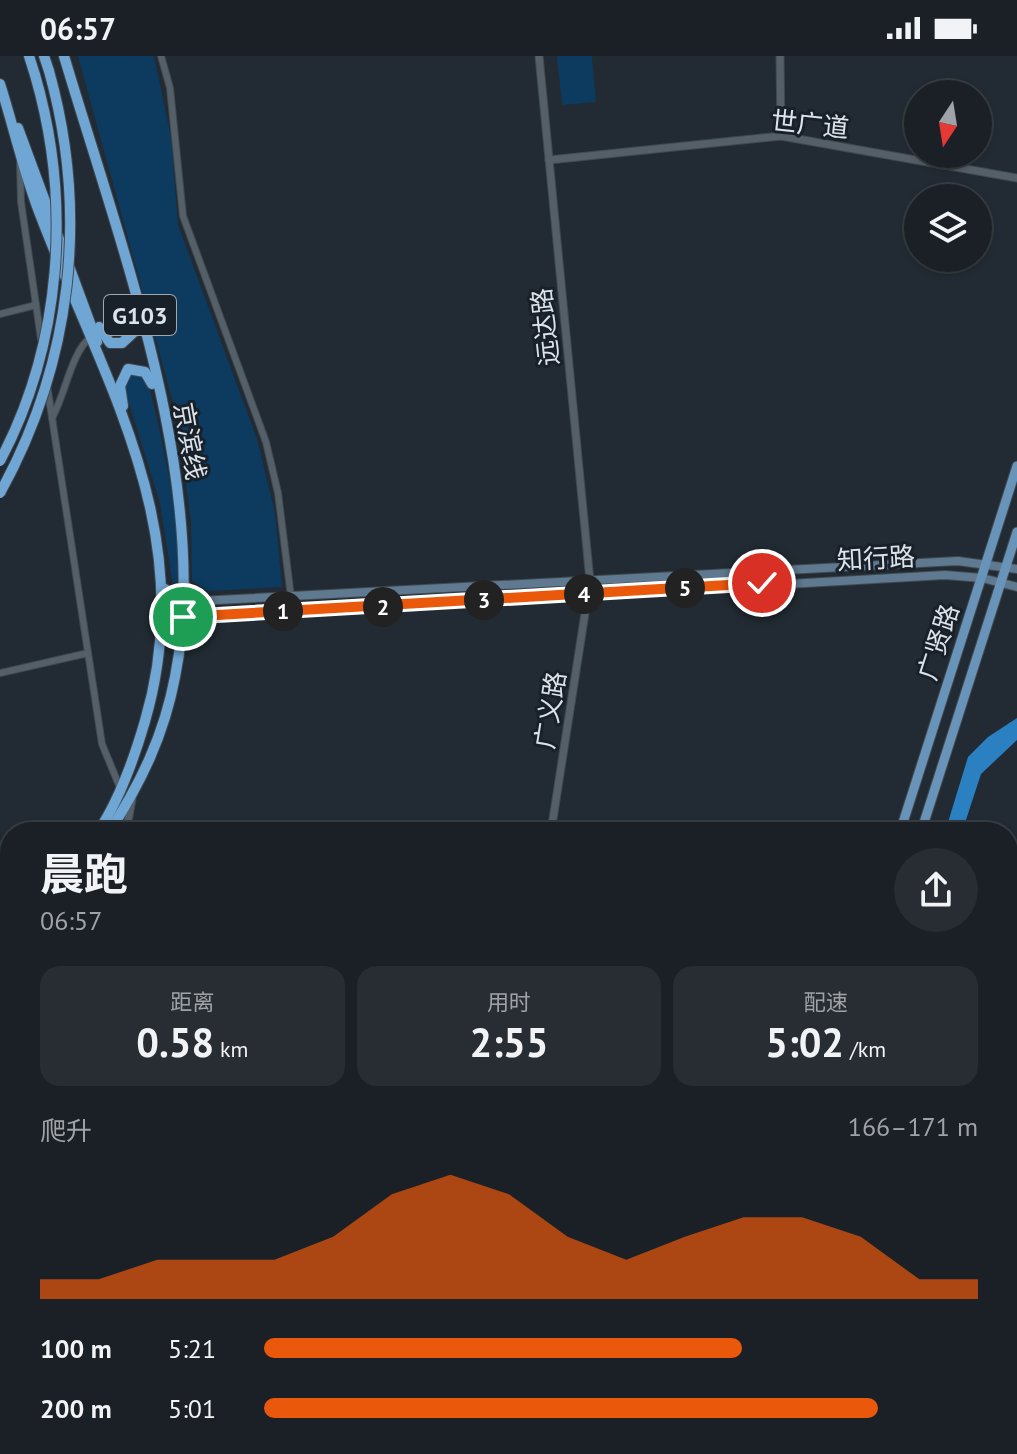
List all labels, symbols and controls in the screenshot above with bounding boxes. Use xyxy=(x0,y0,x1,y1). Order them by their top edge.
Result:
text: 06:57 xyxy=(40,9,116,48)
north arrow xyxy=(904,80,992,168)
map controls xyxy=(904,80,992,272)
street label: 世广道 xyxy=(769,104,851,144)
button: layers xyxy=(904,184,992,272)
street label: 远达路 xyxy=(525,286,565,368)
road number: G103 xyxy=(104,295,176,335)
street label: 京滨线 xyxy=(167,400,213,482)
street label: 知行路 xyxy=(836,539,916,577)
pin xyxy=(728,549,796,617)
icon: check xyxy=(740,561,784,605)
pin: 5 xyxy=(665,568,705,608)
pin: 4 xyxy=(564,574,604,614)
text: 5 xyxy=(679,574,691,602)
pin: 3 xyxy=(464,580,504,620)
text: 4 xyxy=(578,580,590,608)
pin xyxy=(149,583,217,651)
text: 3 xyxy=(478,586,490,614)
pin: 2 xyxy=(363,587,403,627)
pin: 1 xyxy=(263,591,303,631)
text: 2 xyxy=(377,593,389,621)
icon: arrive xyxy=(161,595,205,639)
text: 1 xyxy=(277,597,289,625)
street label: 广贤路 xyxy=(910,600,966,684)
street label: 广义路 xyxy=(528,669,572,751)
text: 晨跑 xyxy=(40,845,128,902)
button: share xyxy=(894,848,978,932)
text: 06:57 xyxy=(40,904,102,937)
text: 距离 xyxy=(170,988,214,1016)
text: 用时 xyxy=(487,988,531,1016)
text: 配速 xyxy=(804,988,848,1016)
text: 0.58 xyxy=(136,1016,214,1068)
text: 2:55 xyxy=(470,1016,548,1068)
text: 5:02 xyxy=(765,1016,844,1068)
text: km xyxy=(214,1035,248,1063)
text: /km xyxy=(844,1035,886,1063)
text: 166–171 m xyxy=(848,1110,978,1143)
text: 爬升 xyxy=(40,1114,92,1147)
text: 100 m xyxy=(40,1332,112,1365)
text: 5:21 xyxy=(168,1332,216,1365)
text: 200 m xyxy=(40,1392,112,1425)
text: 5:01 xyxy=(168,1392,216,1425)

